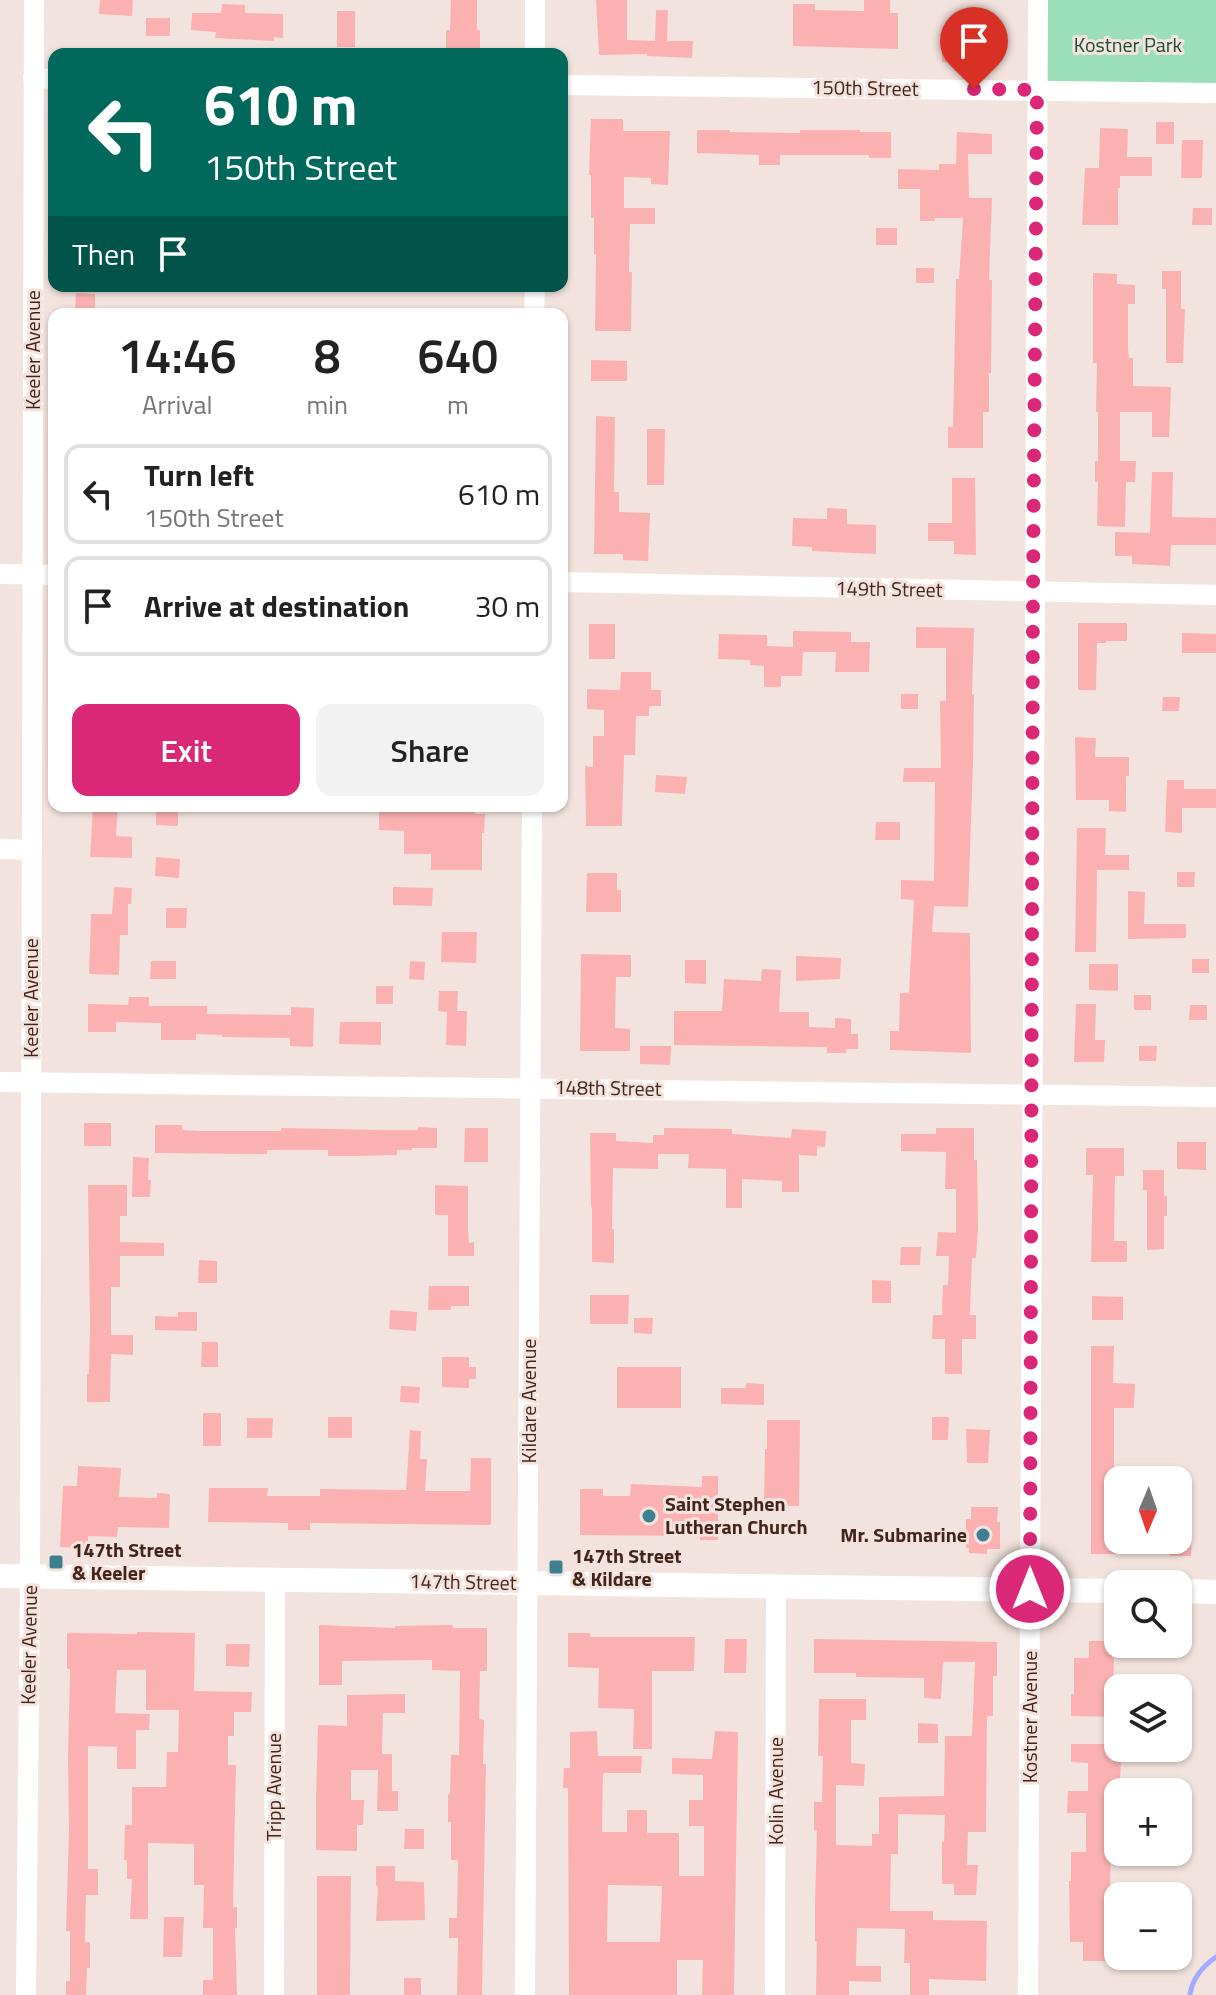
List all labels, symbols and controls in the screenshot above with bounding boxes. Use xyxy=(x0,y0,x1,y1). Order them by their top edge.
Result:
pin xyxy=(940,7,1008,89)
icon: arrive xyxy=(952,19,996,63)
park label: Kostner Park xyxy=(1074,29,1183,60)
text: 610 m xyxy=(204,62,357,147)
street label: 150th Street xyxy=(811,71,919,104)
icon: left xyxy=(72,80,176,184)
text: 150th Street xyxy=(204,139,397,194)
text: Then xyxy=(72,231,135,277)
icon: arrive xyxy=(151,232,195,276)
street label: Keeler Avenue xyxy=(17,290,48,410)
text: 14:46 xyxy=(118,319,237,392)
text: 8 xyxy=(314,319,341,392)
text: 640 xyxy=(418,319,498,392)
text: Arrival xyxy=(142,385,212,424)
text: min xyxy=(306,385,348,424)
text: m xyxy=(447,385,469,424)
text: Turn left xyxy=(144,452,254,498)
text: 610 m xyxy=(458,471,540,517)
icon: left xyxy=(76,472,120,516)
text: 150th Street xyxy=(144,498,284,537)
street label: 149th Street xyxy=(835,572,943,605)
text: Arrive at destination xyxy=(144,583,409,629)
text: 30 m xyxy=(475,583,540,629)
icon: arrive xyxy=(76,584,120,628)
button: Exit xyxy=(72,704,300,796)
button: Share xyxy=(316,704,544,796)
street label: Keeler Avenue xyxy=(15,938,46,1058)
street label: 148th Street xyxy=(554,1071,662,1104)
street label: Kildare Avenue xyxy=(513,1339,544,1463)
north arrow xyxy=(1104,1466,1192,1554)
map controls xyxy=(1104,1466,1192,1970)
place label: Saint Stephen Lutheran Church xyxy=(665,1488,808,1542)
marker: Saint Stephen Lutheran Church xyxy=(640,1507,658,1525)
place label: Mr. Submarine xyxy=(840,1519,967,1550)
marker: Mr. Submarine xyxy=(974,1526,992,1544)
place label: 147th Street & Keeler xyxy=(72,1534,182,1588)
place label: 147th Street & Kildare xyxy=(572,1540,682,1594)
position arrow xyxy=(988,1547,1072,1631)
marker: 147th Street & Keeler xyxy=(47,1553,65,1571)
marker: 147th Street & Kildare xyxy=(547,1558,565,1576)
street label: 147th Street xyxy=(409,1565,517,1598)
button: search xyxy=(1104,1570,1192,1658)
street label: Keeler Avenue xyxy=(12,1585,45,1705)
street label: Kostner Avenue xyxy=(1014,1651,1045,1783)
button: layers xyxy=(1104,1674,1192,1762)
street label: Tripp Avenue xyxy=(258,1733,289,1841)
street label: Kolin Avenue xyxy=(760,1737,791,1845)
button: + xyxy=(1104,1778,1192,1866)
button: − xyxy=(1104,1882,1192,1970)

